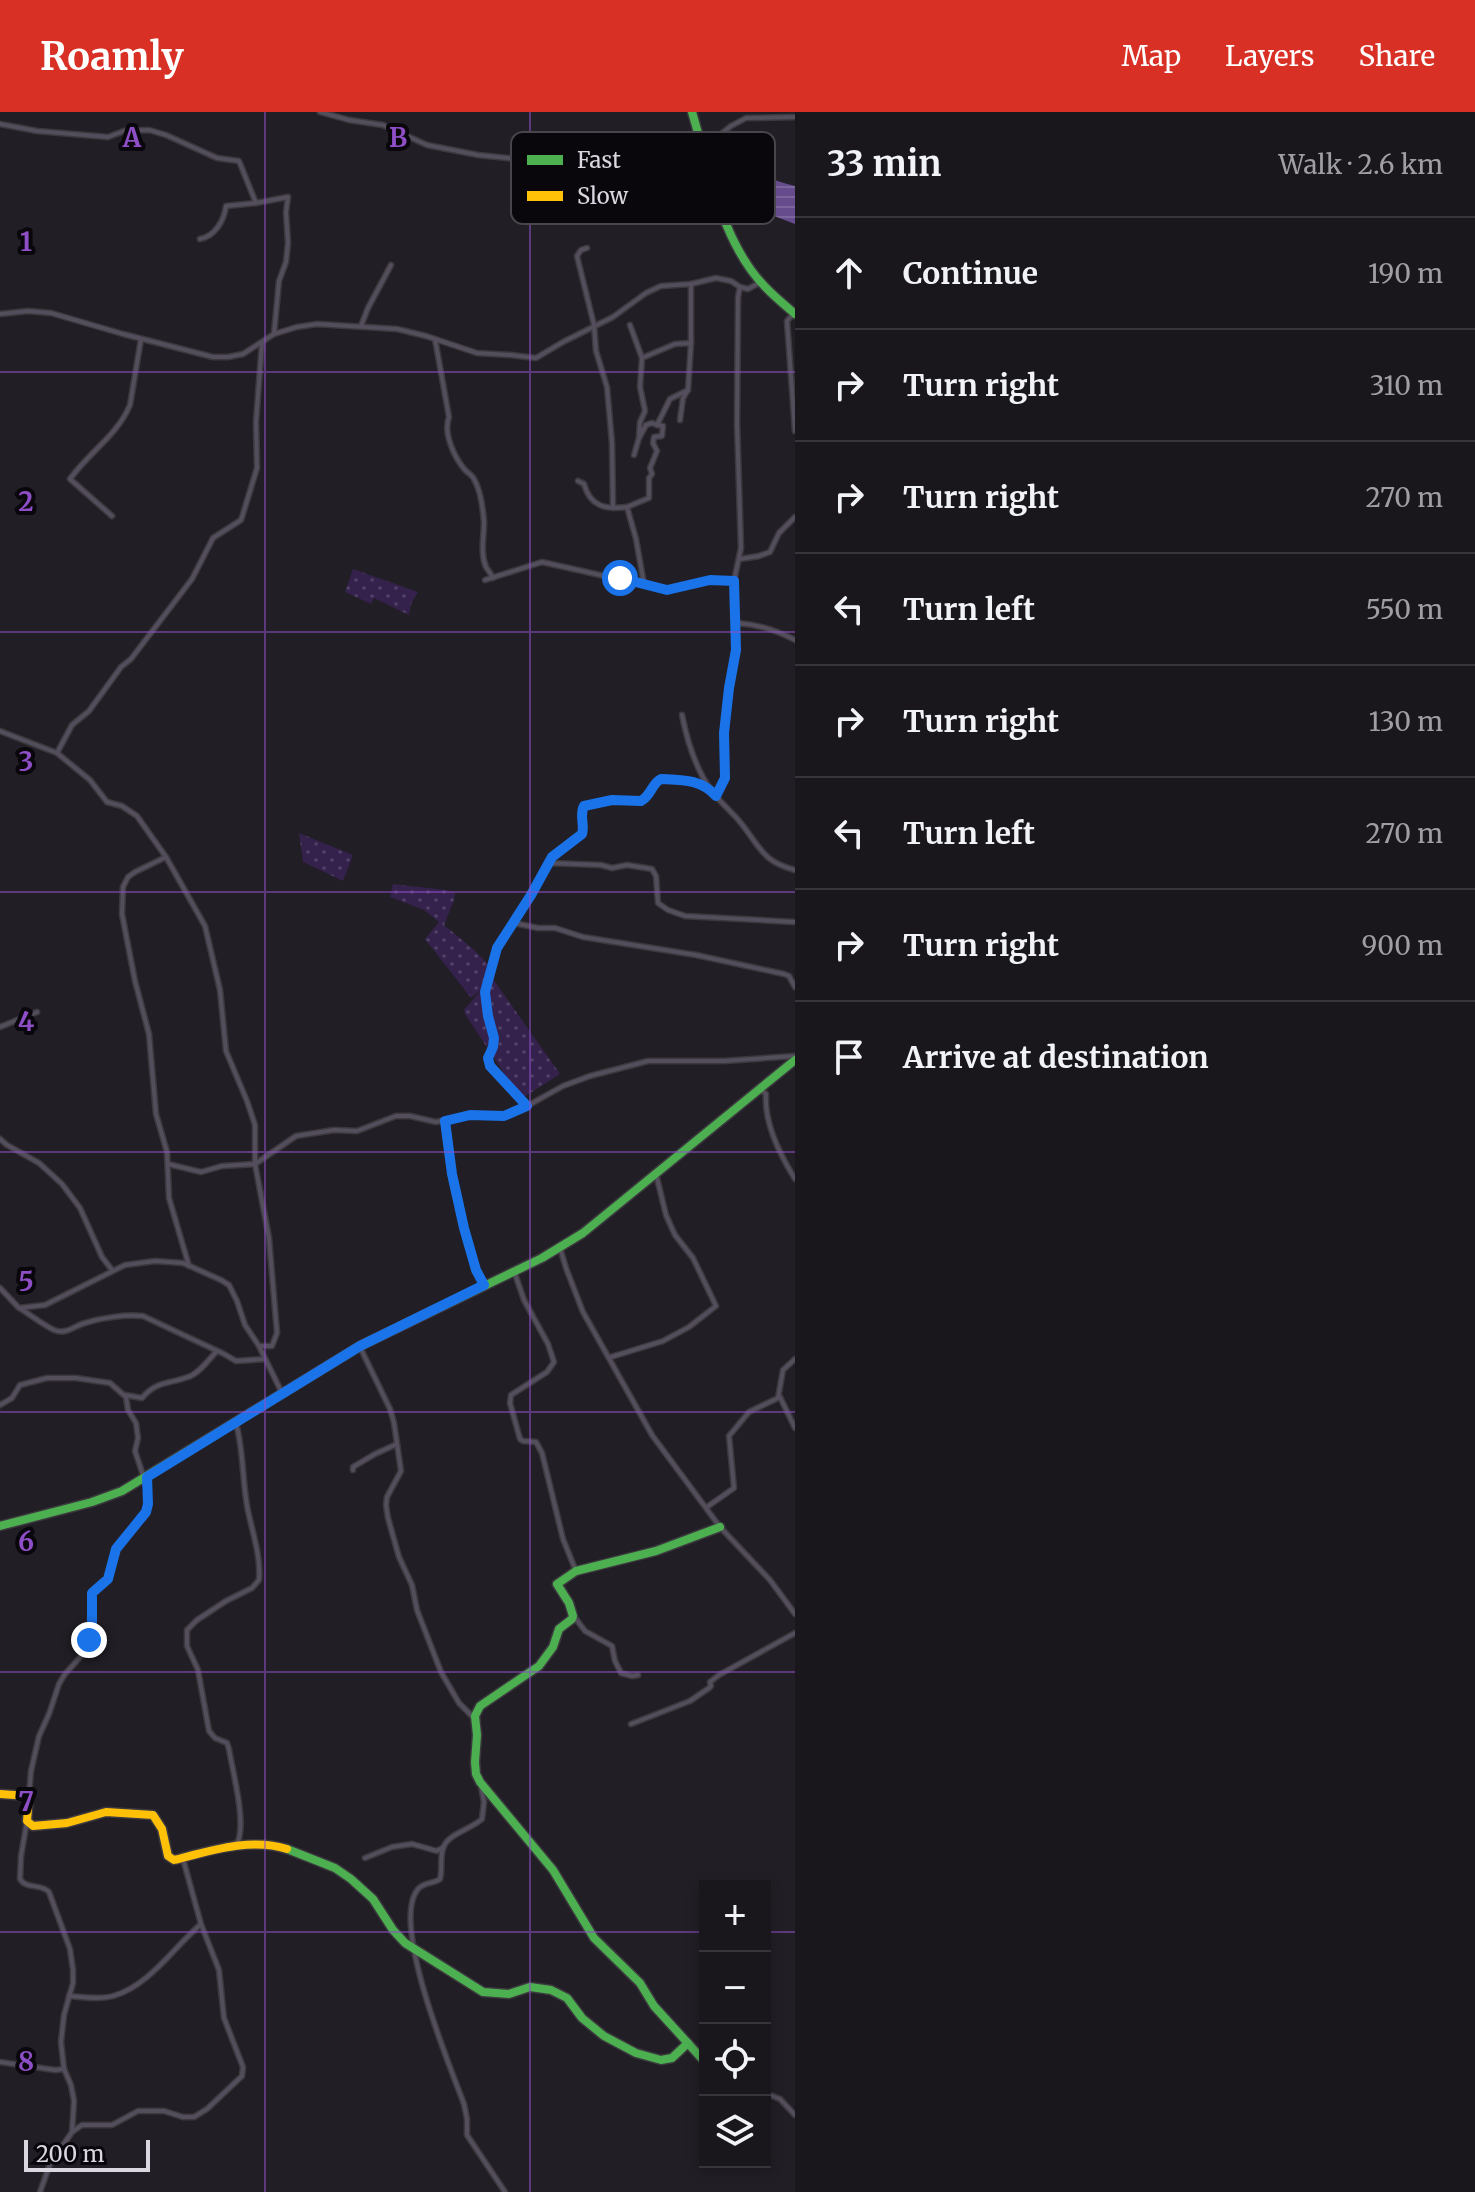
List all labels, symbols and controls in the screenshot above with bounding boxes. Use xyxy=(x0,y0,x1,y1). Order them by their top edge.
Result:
text: Roamly xyxy=(40,33,184,80)
text: Map xyxy=(1121,38,1181,74)
text: Layers xyxy=(1225,38,1314,74)
text: Share xyxy=(1358,38,1435,74)
text: A xyxy=(122,121,142,154)
text: B xyxy=(389,121,407,154)
legend xyxy=(511,132,775,224)
text: 33 min xyxy=(827,143,941,185)
text: Fast xyxy=(577,146,621,174)
text: Walk · 2.6 km xyxy=(1279,148,1443,181)
text: Slow xyxy=(577,182,628,210)
text: 1 xyxy=(20,225,32,258)
icon: ahead xyxy=(827,251,871,295)
text: Continue xyxy=(903,254,1038,292)
text: 190 m xyxy=(1368,257,1443,290)
icon: right xyxy=(827,363,871,407)
text: Turn right xyxy=(903,366,1059,404)
text: 310 m xyxy=(1370,369,1443,402)
icon: right xyxy=(827,475,871,519)
text: Turn right xyxy=(903,478,1059,516)
text: 270 m xyxy=(1366,481,1443,514)
text: 2 xyxy=(18,485,34,518)
route start xyxy=(602,560,638,596)
icon: left xyxy=(827,587,871,631)
text: Turn left xyxy=(903,590,1035,628)
text: 550 m xyxy=(1366,593,1443,626)
icon: right xyxy=(827,699,871,743)
text: Turn right xyxy=(903,702,1059,740)
text: 130 m xyxy=(1369,705,1443,738)
text: 3 xyxy=(19,745,33,778)
icon: left xyxy=(827,811,871,855)
text: Turn left xyxy=(903,814,1035,852)
text: 270 m xyxy=(1366,817,1443,850)
icon: right xyxy=(827,923,871,967)
text: Turn right xyxy=(903,926,1059,964)
text: 900 m xyxy=(1362,929,1443,962)
text: 4 xyxy=(18,1005,35,1038)
icon: arrive xyxy=(827,1035,871,1079)
text: Arrive at destination xyxy=(903,1038,1209,1076)
text: 5 xyxy=(18,1265,34,1298)
text: 6 xyxy=(18,1525,34,1558)
route end xyxy=(71,1622,107,1658)
text: 7 xyxy=(18,1785,34,1818)
map controls xyxy=(699,1880,771,2168)
button: + xyxy=(699,1880,771,1952)
button: − xyxy=(699,1952,771,2024)
button: locate xyxy=(699,2024,771,2096)
text: 8 xyxy=(18,2045,34,2078)
button: layers xyxy=(699,2096,771,2168)
scale bar xyxy=(24,2136,150,2172)
text: 200 m xyxy=(36,2140,104,2168)

